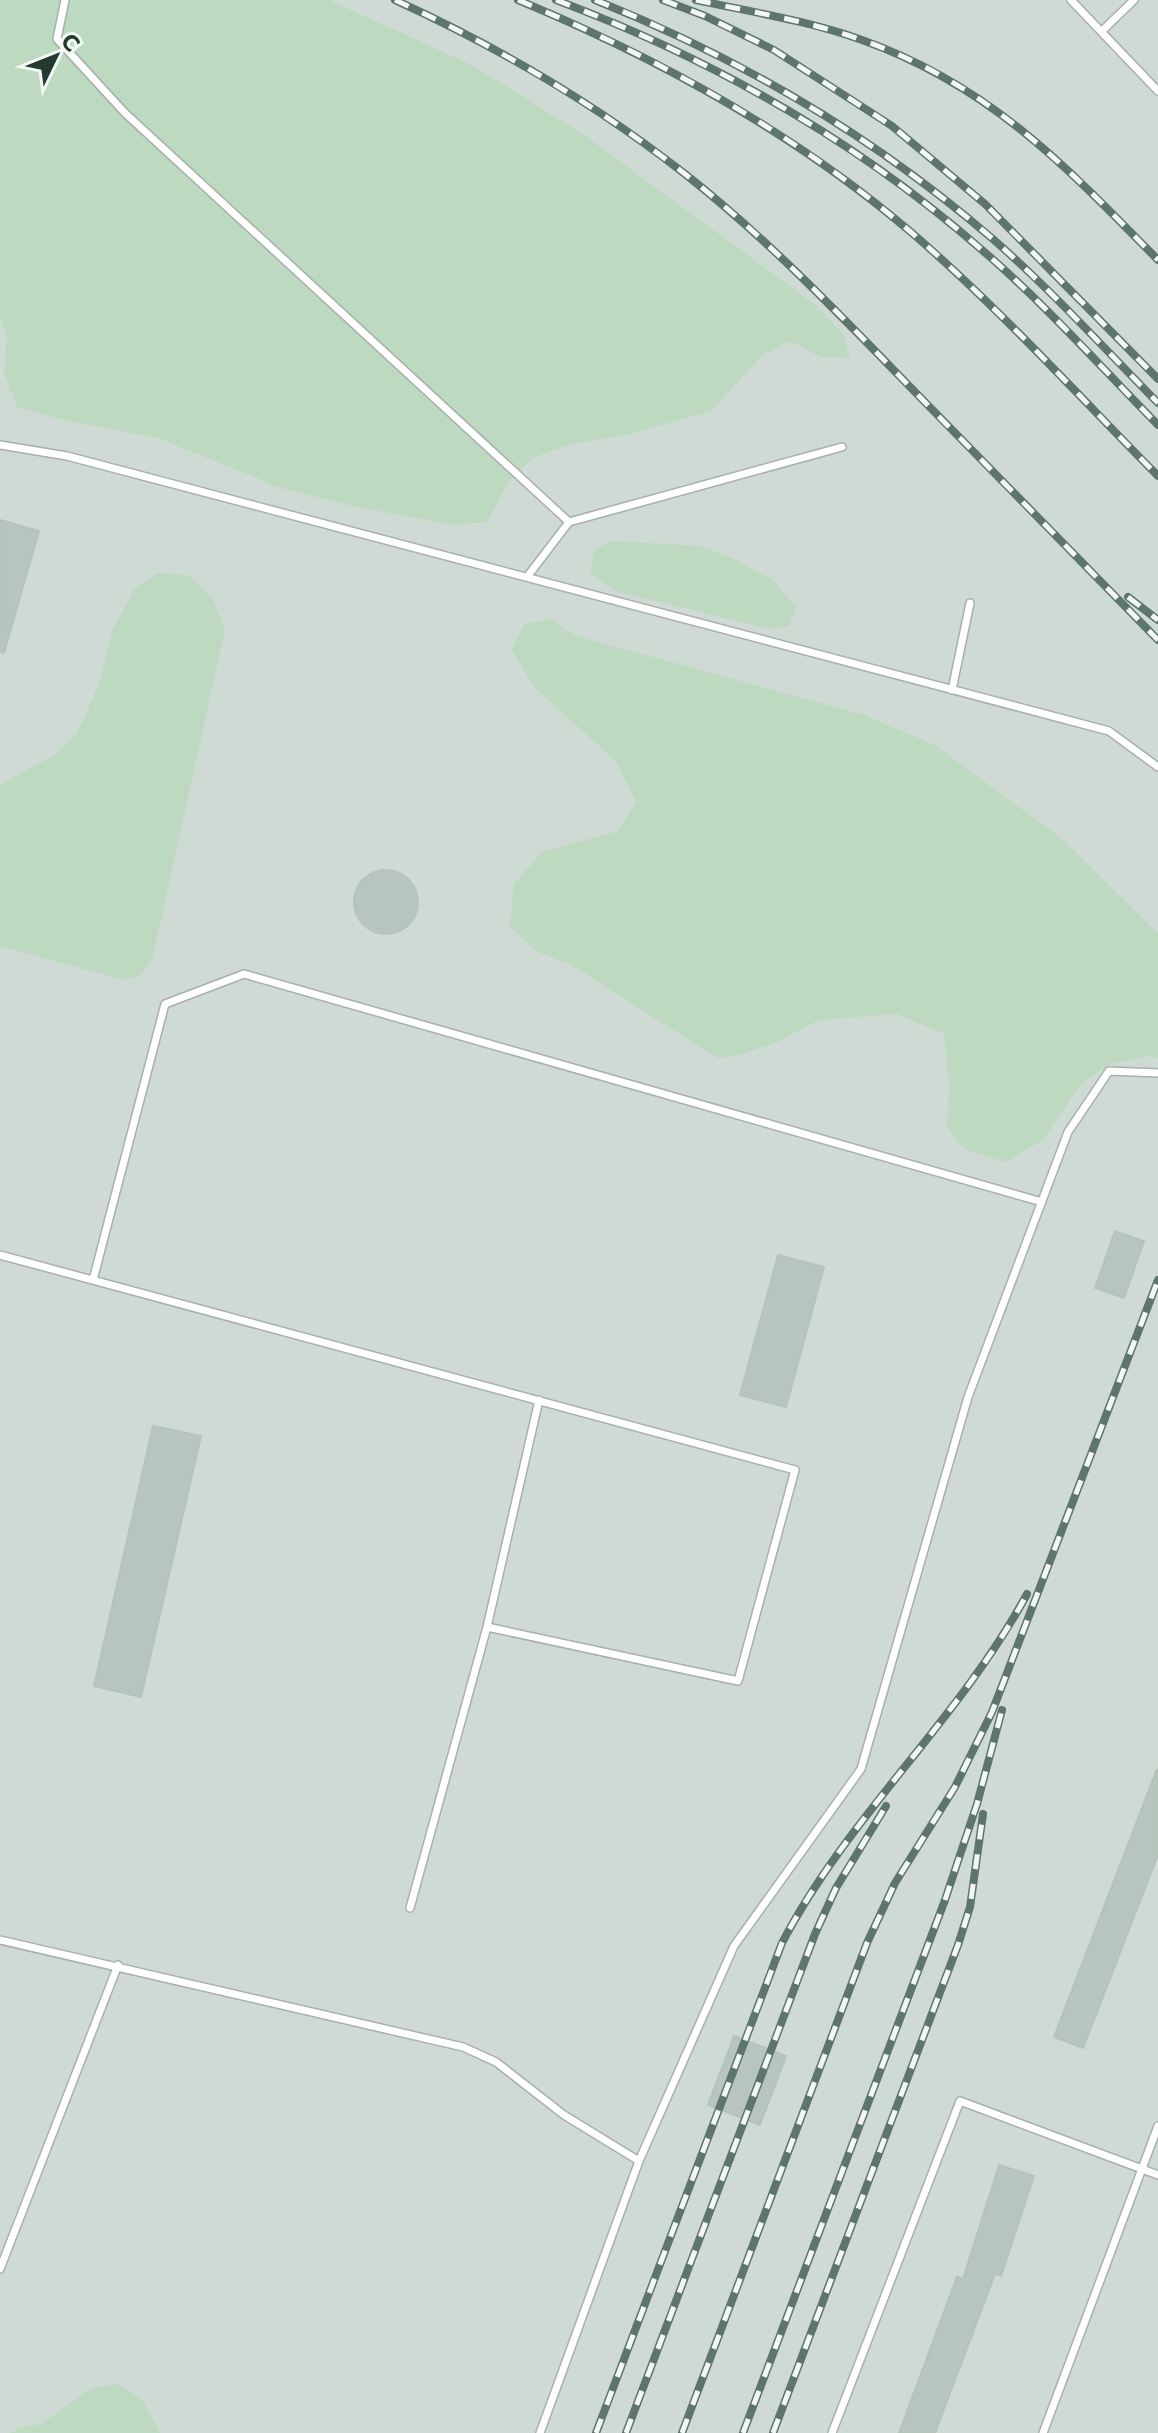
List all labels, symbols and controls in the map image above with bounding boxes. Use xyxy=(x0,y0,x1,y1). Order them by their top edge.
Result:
north arrow xyxy=(16,16,96,96)
text: С xyxy=(56,27,86,57)

